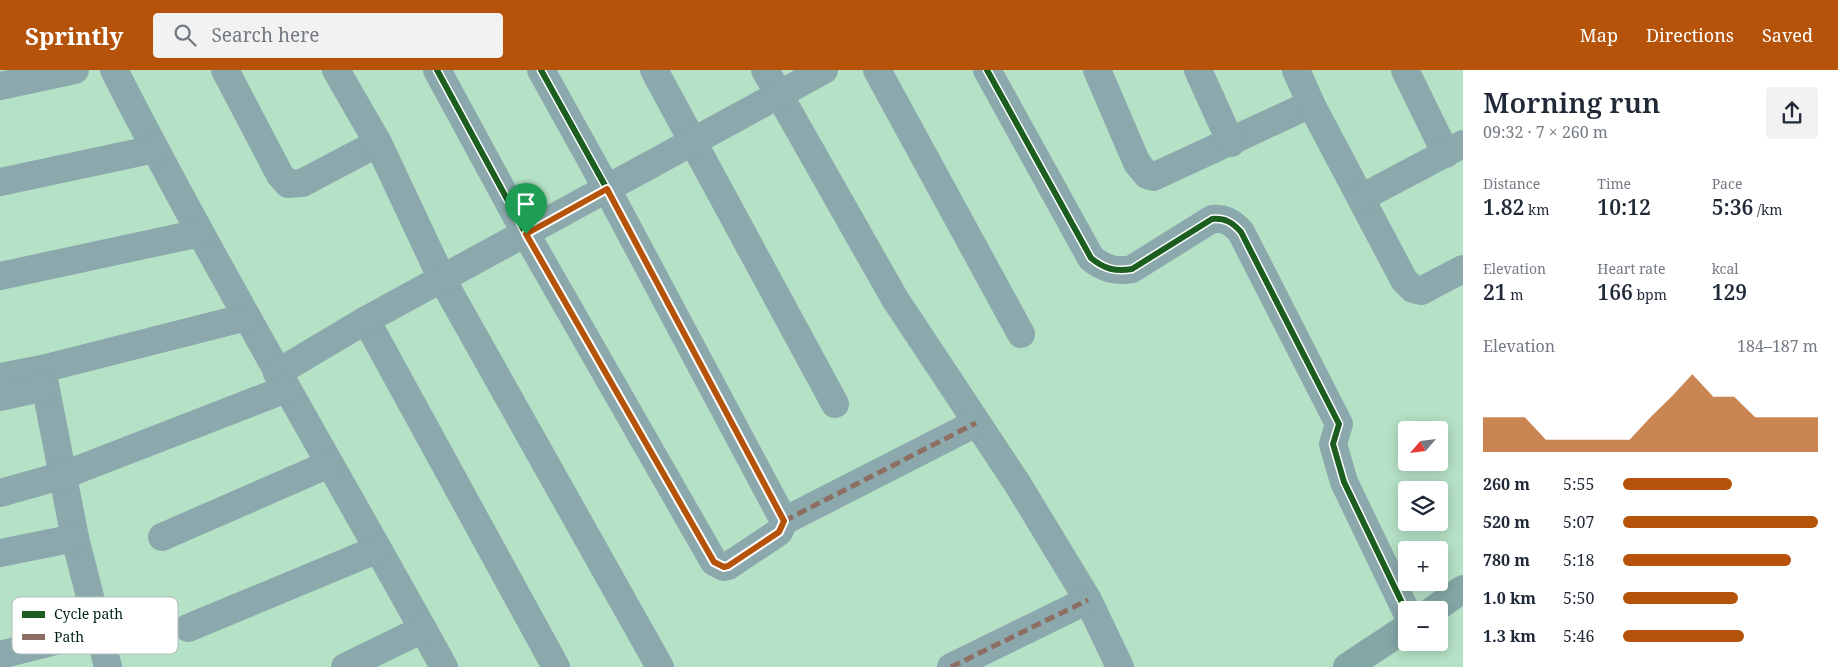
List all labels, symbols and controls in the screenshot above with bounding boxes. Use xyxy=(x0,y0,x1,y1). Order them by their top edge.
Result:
search box xyxy=(153,13,503,58)
text: Sprintly xyxy=(25,19,123,52)
icon: search xyxy=(171,21,199,49)
text: Search here xyxy=(211,22,319,48)
text: Map xyxy=(1580,23,1618,47)
text: Directions xyxy=(1646,23,1734,47)
text: Saved xyxy=(1762,23,1813,47)
text: Morning run xyxy=(1483,83,1660,121)
button: share xyxy=(1766,87,1818,139)
text: 09:32 · 7 × 260 m xyxy=(1483,121,1608,143)
text: Distance xyxy=(1483,174,1540,193)
text: Time xyxy=(1597,174,1631,193)
text: Pace xyxy=(1712,174,1742,193)
pin xyxy=(505,183,547,234)
icon: arrive xyxy=(512,190,540,218)
text: 1.82 xyxy=(1483,193,1524,221)
text: 10:12 xyxy=(1597,193,1651,221)
text: 5:36 xyxy=(1712,193,1753,221)
text: km xyxy=(1524,200,1549,219)
text: /km xyxy=(1753,200,1782,219)
text: Elevation xyxy=(1483,259,1546,278)
text: Heart rate xyxy=(1597,259,1666,278)
text: kcal xyxy=(1712,259,1739,278)
text: 21 xyxy=(1483,278,1507,306)
text: 166 xyxy=(1597,278,1633,306)
text: 129 xyxy=(1712,278,1747,306)
text: m xyxy=(1507,285,1524,304)
text: bpm xyxy=(1633,285,1667,304)
text: Elevation xyxy=(1483,335,1555,357)
text: 184–187 m xyxy=(1737,335,1818,357)
north arrow xyxy=(1398,421,1448,471)
map controls xyxy=(1398,421,1448,651)
text: 260 m xyxy=(1483,473,1530,495)
text: 5:55 xyxy=(1563,473,1594,495)
button: layers xyxy=(1398,481,1448,531)
text: 520 m xyxy=(1483,511,1530,533)
text: 5:07 xyxy=(1563,511,1594,533)
button: + xyxy=(1398,541,1448,591)
text: 780 m xyxy=(1483,549,1530,571)
text: 5:18 xyxy=(1563,549,1594,571)
text: 1.0 km xyxy=(1483,587,1536,609)
text: 5:50 xyxy=(1563,587,1594,609)
legend xyxy=(12,597,178,654)
button: − xyxy=(1398,601,1448,651)
text: Cycle path xyxy=(54,604,123,623)
text: 1.3 km xyxy=(1483,625,1536,647)
text: 5:46 xyxy=(1563,625,1594,647)
text: Path xyxy=(54,627,84,646)

